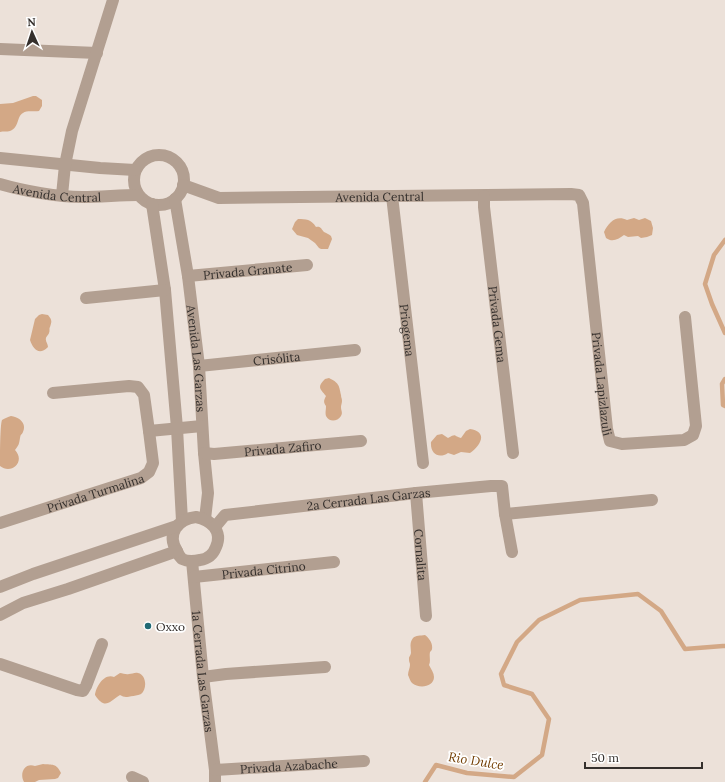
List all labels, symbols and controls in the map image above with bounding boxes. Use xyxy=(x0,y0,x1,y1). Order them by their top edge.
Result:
north arrow xyxy=(12,12,52,52)
text: N xyxy=(27,15,37,29)
street label: Avenida Central xyxy=(11,180,101,205)
street label: Avenida Central xyxy=(334,188,424,204)
street label: Privada Granate xyxy=(202,259,294,282)
street label: Privada Gema xyxy=(486,285,510,363)
street label: Avenida Las Garzas xyxy=(184,303,209,413)
street label: Priogema xyxy=(397,303,418,357)
street label: Privada Lapizlazuli xyxy=(589,331,616,437)
street label: Crisólita xyxy=(252,348,301,368)
street label: Privada Zafiro xyxy=(243,437,322,459)
street label: Privada Turmalina xyxy=(45,470,146,515)
street label: 2a Cerrada Las Garzas xyxy=(306,484,431,513)
street label: Cornalita xyxy=(411,528,431,581)
street label: Privada Citrino xyxy=(221,558,306,581)
street label: 1a Cerrada Las Garzas xyxy=(189,610,218,734)
place label: Oxxo xyxy=(156,619,185,634)
marker: Oxxo xyxy=(143,621,153,631)
scale bar xyxy=(585,744,702,770)
water label: Rio Dulce xyxy=(447,748,505,774)
text: 50 m xyxy=(591,750,619,765)
street label: Privada Azabache xyxy=(239,755,339,776)

